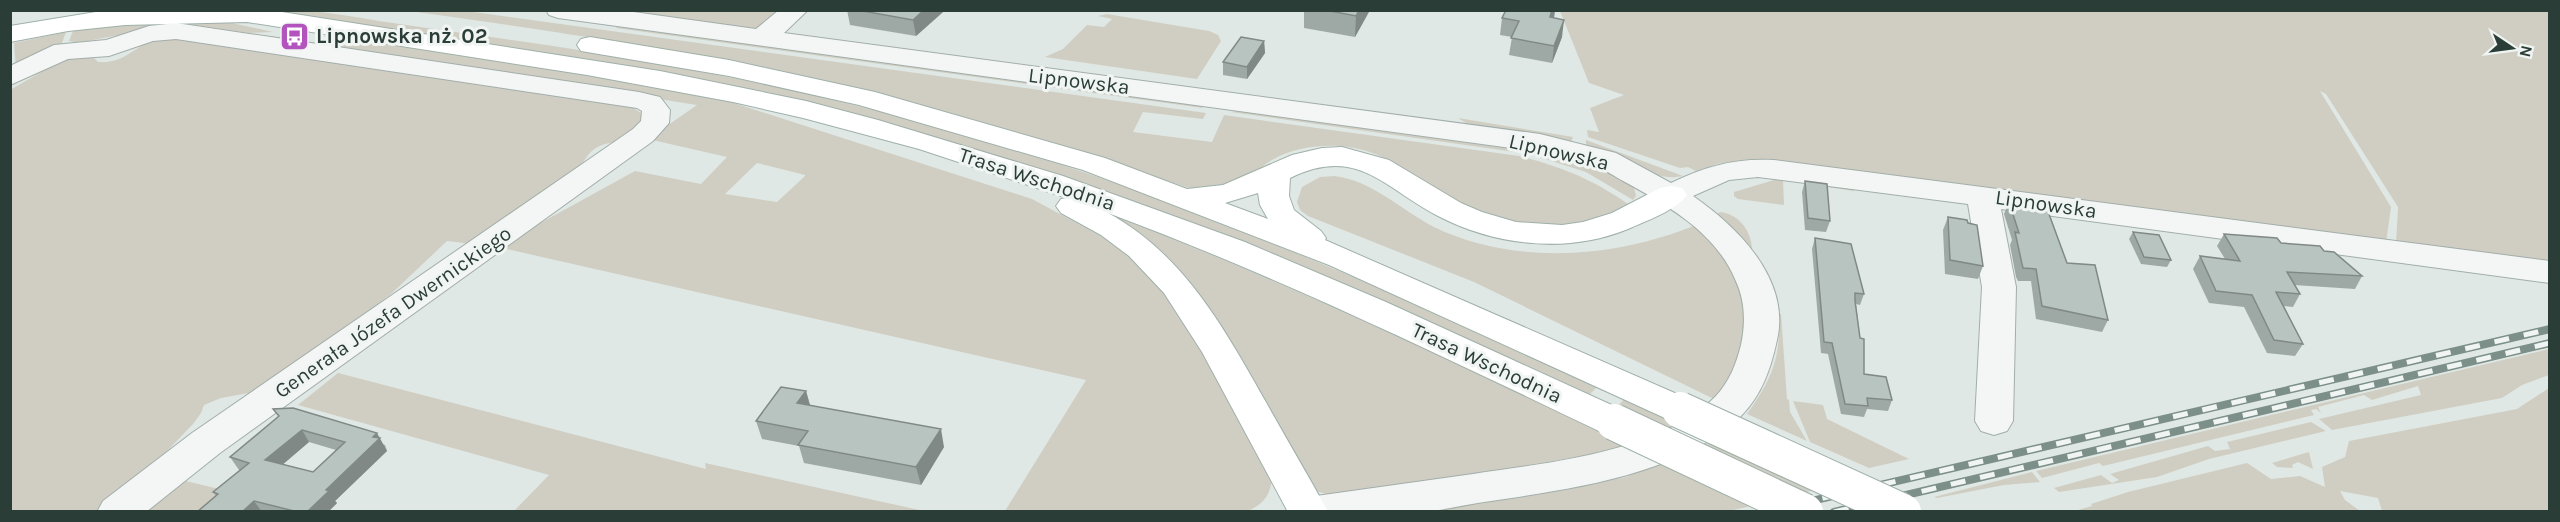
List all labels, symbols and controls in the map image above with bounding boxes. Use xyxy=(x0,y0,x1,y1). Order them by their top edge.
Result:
north arrow xyxy=(2482,18,2542,78)
bus stop icon: Lipnowska nż. 02 xyxy=(279,20,311,52)
place label: Lipnowska nż. 02 xyxy=(316,24,487,48)
text: N xyxy=(2516,44,2537,59)
street label: Lipnowska xyxy=(1027,63,1131,99)
street label: Lipnowska xyxy=(1507,129,1611,175)
street label: Trasa Wschodnia xyxy=(956,142,1118,216)
street label: Lipnowska xyxy=(1994,185,2098,223)
street label: Generała Józefa Dwernickiego xyxy=(270,221,516,403)
street label: Trasa Wschodnia xyxy=(1408,318,1566,408)

